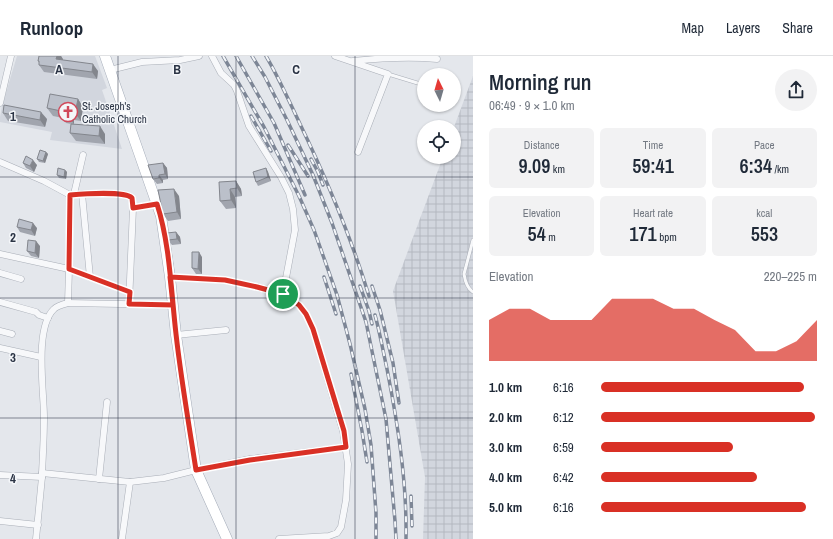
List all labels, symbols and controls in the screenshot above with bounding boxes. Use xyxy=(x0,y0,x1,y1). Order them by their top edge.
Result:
text: Runloop xyxy=(20,15,83,41)
text: Map xyxy=(682,19,704,37)
text: Layers xyxy=(726,19,760,37)
text: Share xyxy=(782,19,813,37)
text: A xyxy=(55,61,63,78)
text: B xyxy=(173,61,181,78)
text: C xyxy=(292,61,300,78)
text: Morning run xyxy=(489,67,592,97)
north arrow xyxy=(417,68,461,112)
map controls xyxy=(417,68,461,164)
button: share xyxy=(775,69,817,111)
text: 06:49 · 9 × 1.0 km xyxy=(489,97,575,114)
place label: St. Joseph's Catholic Church xyxy=(82,99,147,126)
church icon: St. Joseph's Catholic Church xyxy=(57,101,79,123)
text: 1 xyxy=(10,108,16,125)
button: locate xyxy=(417,120,461,164)
text: Distance xyxy=(524,138,559,152)
text: Time xyxy=(643,138,663,152)
text: Pace xyxy=(754,138,775,152)
text: 9.09 xyxy=(518,152,550,179)
text: 59:41 xyxy=(632,152,674,179)
text: 6:34 xyxy=(740,152,772,179)
text: km xyxy=(550,162,565,176)
text: /km xyxy=(772,162,789,176)
text: Elevation xyxy=(523,206,560,220)
text: Heart rate xyxy=(633,206,673,220)
text: kcal xyxy=(756,206,772,220)
text: 54 xyxy=(528,220,546,247)
text: 171 xyxy=(629,220,657,247)
text: 553 xyxy=(751,220,778,247)
text: 2 xyxy=(10,229,16,246)
text: m xyxy=(546,230,556,244)
text: bpm xyxy=(657,230,677,244)
text: Elevation xyxy=(489,268,533,285)
text: 220–225 m xyxy=(764,268,817,285)
pin xyxy=(266,277,300,311)
icon: arrive xyxy=(272,283,294,305)
text: 3 xyxy=(10,349,16,366)
text: 1.0 km xyxy=(489,379,522,396)
text: 6:16 xyxy=(553,379,574,396)
text: 2.0 km xyxy=(489,409,522,426)
text: 6:12 xyxy=(553,409,574,426)
text: 3.0 km xyxy=(489,439,522,456)
text: 6:59 xyxy=(553,439,574,456)
text: 4.0 km xyxy=(489,469,522,486)
text: 6:42 xyxy=(553,469,574,486)
text: 4 xyxy=(10,470,16,487)
text: 5.0 km xyxy=(489,499,522,516)
text: 6:16 xyxy=(553,499,574,516)

